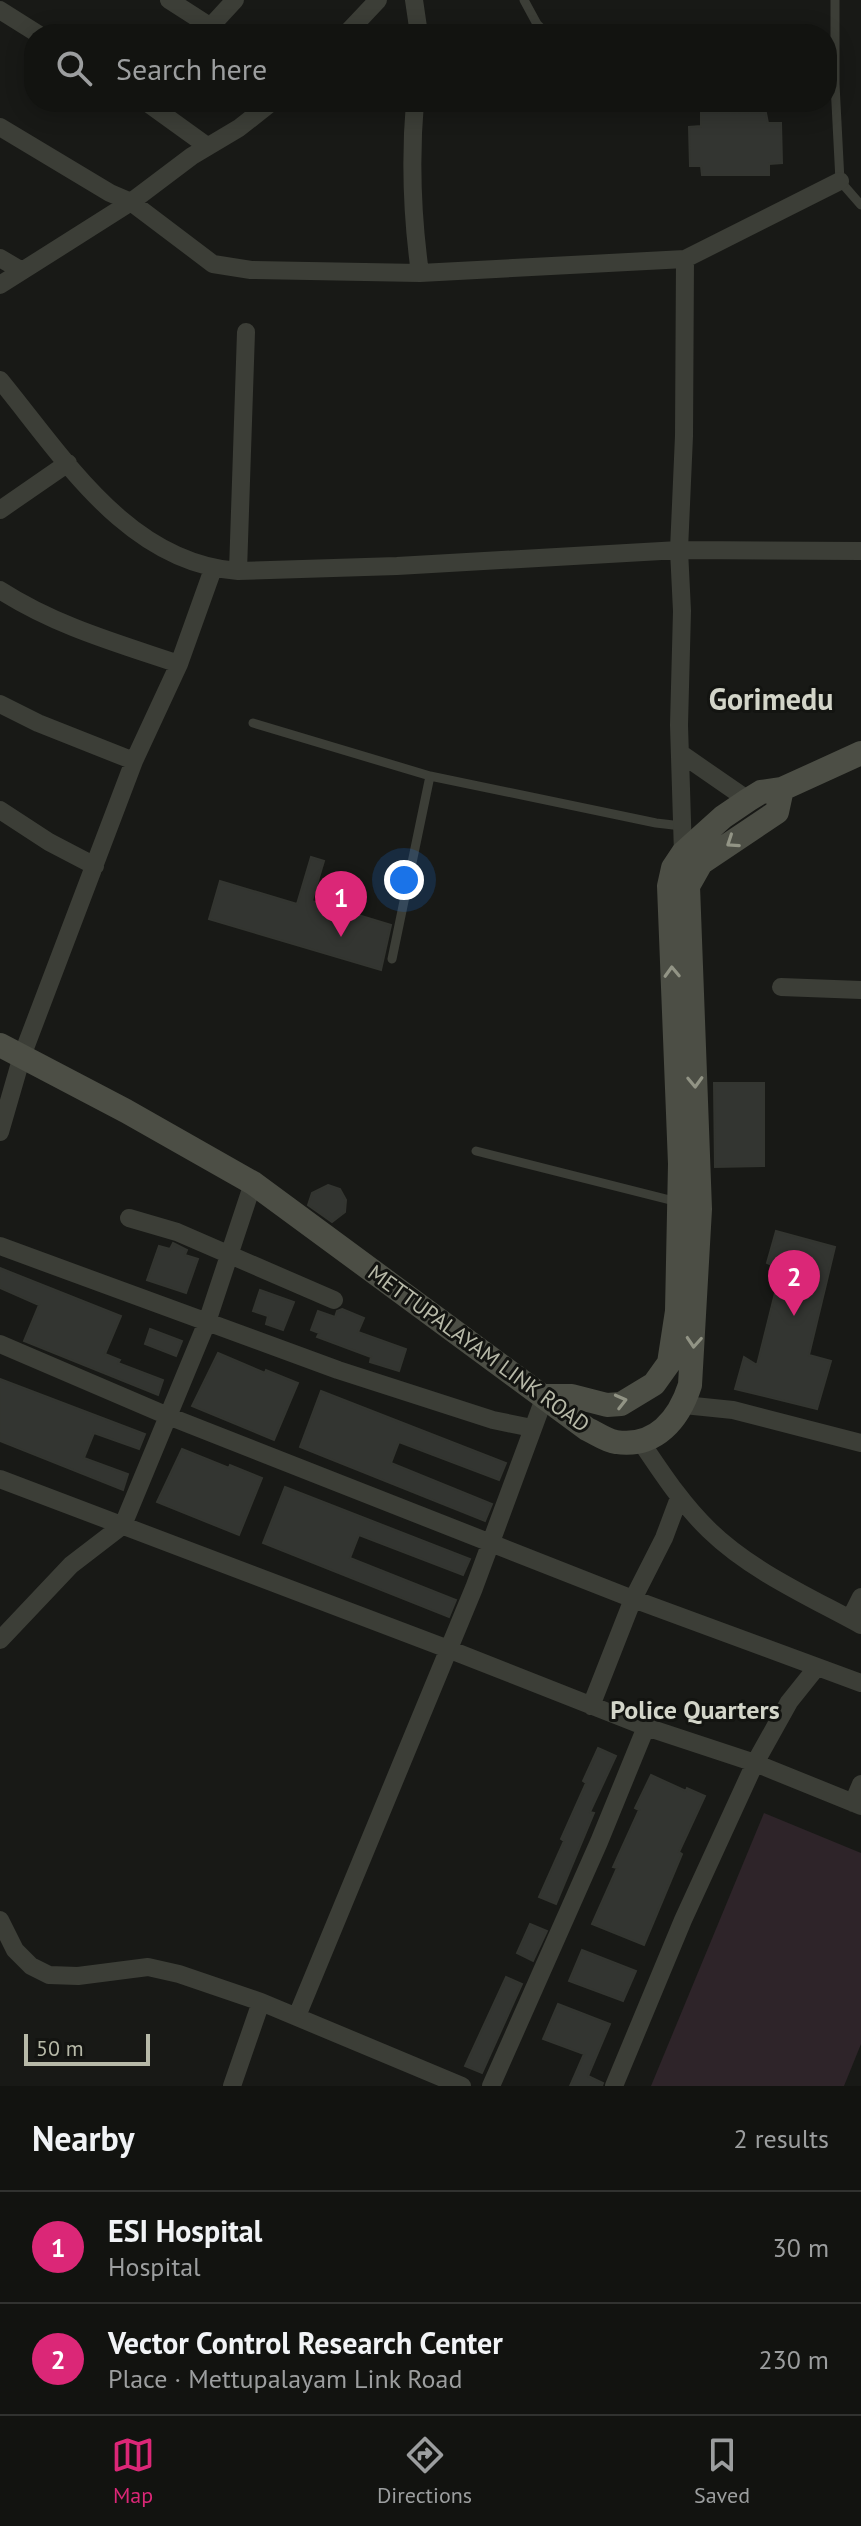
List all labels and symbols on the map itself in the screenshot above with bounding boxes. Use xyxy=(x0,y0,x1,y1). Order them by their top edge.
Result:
district label: Gorimedu xyxy=(709,679,833,718)
one-way arrow xyxy=(726,832,740,847)
your location xyxy=(384,860,424,900)
pin: 1 xyxy=(315,871,367,937)
one-way arrow xyxy=(664,965,681,978)
one-way arrow xyxy=(687,1076,704,1089)
pin: 2 xyxy=(768,1250,820,1316)
street label: METTUPALAYAM LINK ROAD xyxy=(363,1258,595,1438)
one-way arrow xyxy=(686,1336,703,1349)
one-way arrow xyxy=(614,1394,627,1411)
district label: Police Quarters xyxy=(610,1693,780,1726)
scale bar xyxy=(24,2030,150,2066)

